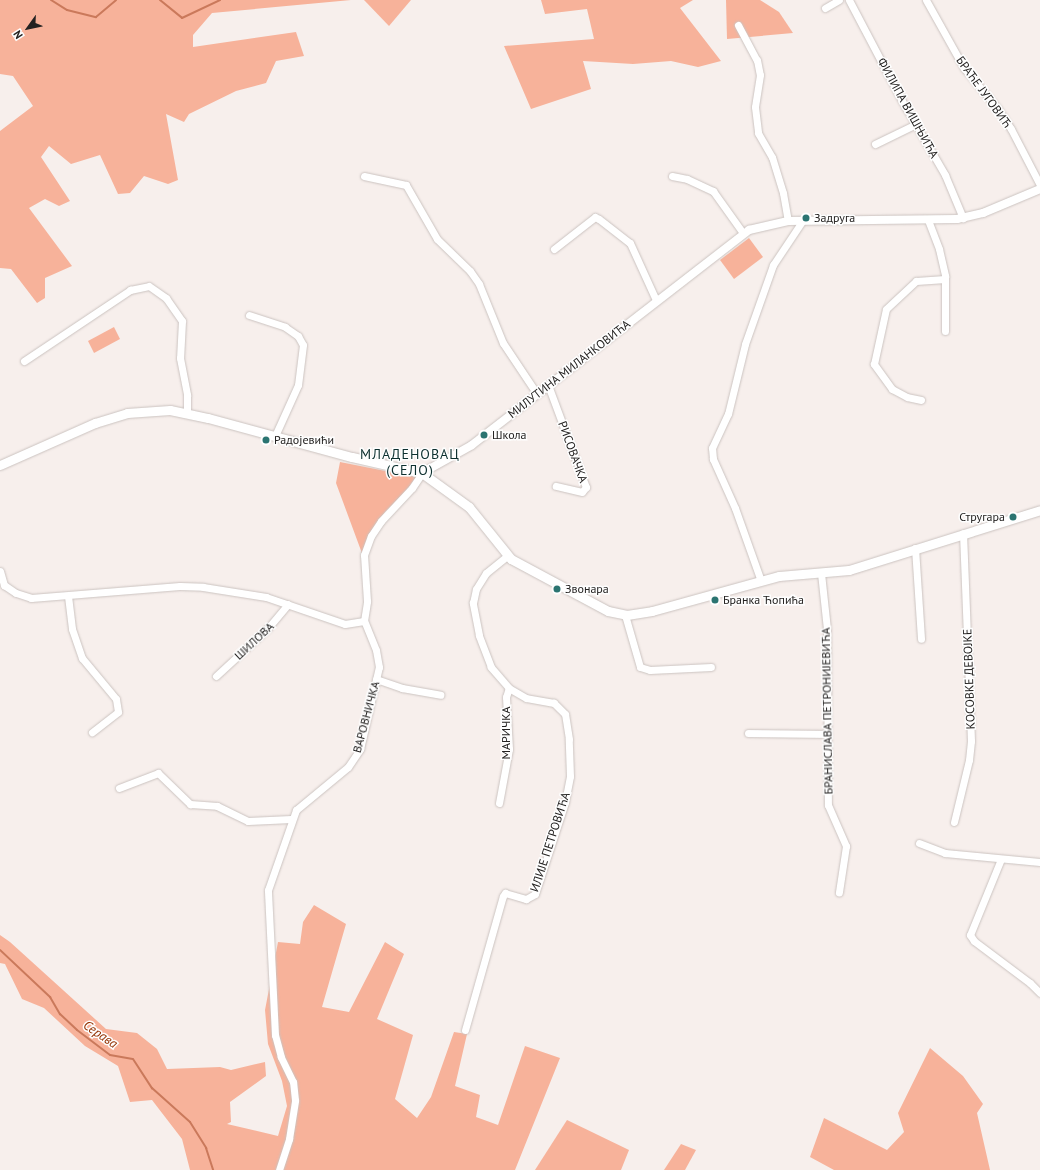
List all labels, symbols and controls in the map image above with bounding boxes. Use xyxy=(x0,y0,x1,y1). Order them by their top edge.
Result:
north arrow xyxy=(8,8,48,48)
text: N xyxy=(10,28,26,41)
street label: БРАЋЕ ЈУГОВИЋ xyxy=(953,53,1015,131)
street label: ФИЛИПА ВИШЊИЋА xyxy=(874,55,942,161)
place label: Задруга xyxy=(814,211,855,225)
marker: Задруга xyxy=(801,213,811,223)
street label: МИЛУТИНА МИЛАНКОВИЋА xyxy=(505,317,633,421)
street label: РИСОВАЧКА xyxy=(555,419,591,485)
place label: Школа xyxy=(492,428,526,442)
marker: Школа xyxy=(479,430,489,440)
place label: Радојевићи xyxy=(274,433,334,447)
marker: Радојевићи xyxy=(261,435,271,445)
district label: МЛАДЕНОВАЦ (СЕЛО) xyxy=(360,446,460,478)
place label: Стругара xyxy=(959,510,1005,524)
marker: Стругара xyxy=(1008,512,1018,522)
place label: Звонара xyxy=(565,582,609,596)
marker: Звонара xyxy=(552,584,562,594)
place label: Бранка Ћопића xyxy=(723,593,804,607)
marker: Бранка Ћопића xyxy=(710,595,720,605)
street label: ШИЛОВА xyxy=(231,619,277,663)
street label: БРАНИСЛАВА ПЕТРОНИЈЕВИЋА xyxy=(818,627,836,795)
street label: КОСОВКЕ ДЕВОЈКЕ xyxy=(960,628,978,730)
street label: ВАРОВНИЧКА xyxy=(350,680,382,754)
street label: МАРИЧКА xyxy=(499,707,513,759)
street label: ИЛИЈЕ ПЕТРОВИЋА xyxy=(527,790,573,894)
water label: Серава xyxy=(80,1018,120,1052)

